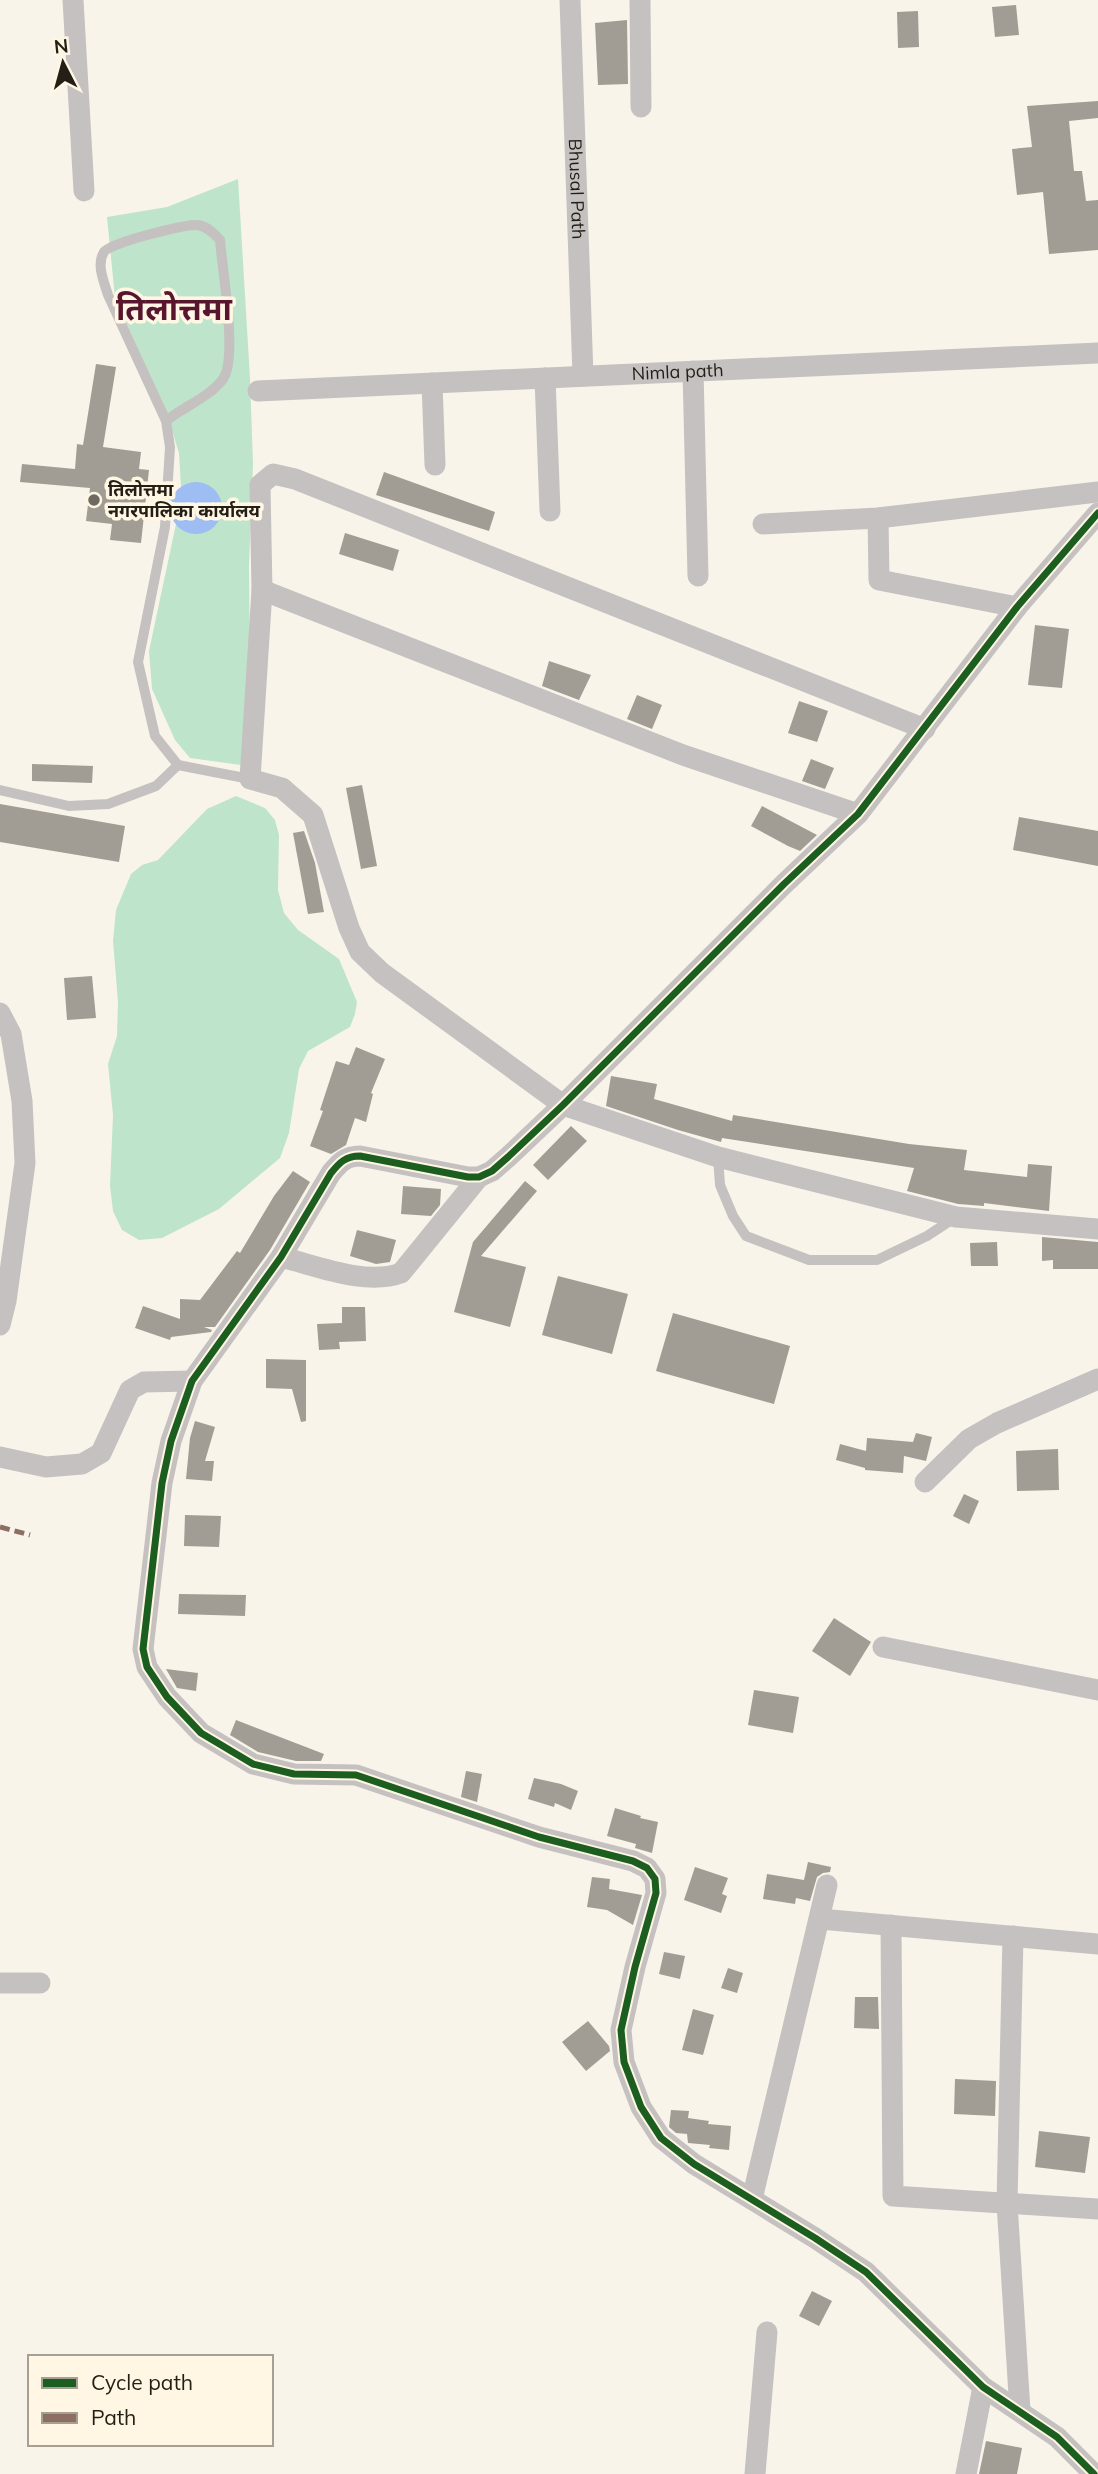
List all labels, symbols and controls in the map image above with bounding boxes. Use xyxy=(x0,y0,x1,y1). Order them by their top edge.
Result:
north arrow xyxy=(28,28,98,98)
text: N xyxy=(53,33,70,59)
street label: Bhusal Path xyxy=(564,138,590,240)
district label: तिलोत्तमा xyxy=(116,288,233,328)
street label: Nimla path xyxy=(631,358,724,385)
place label: तिलोत्तमा नगरपालिका कार्यालय xyxy=(108,478,260,522)
marker: तिलोत्तमा नगरपालिका कार्यालय xyxy=(86,492,102,508)
legend xyxy=(28,2355,273,2446)
text: Cycle path xyxy=(91,2369,193,2395)
text: Path xyxy=(91,2404,136,2430)

